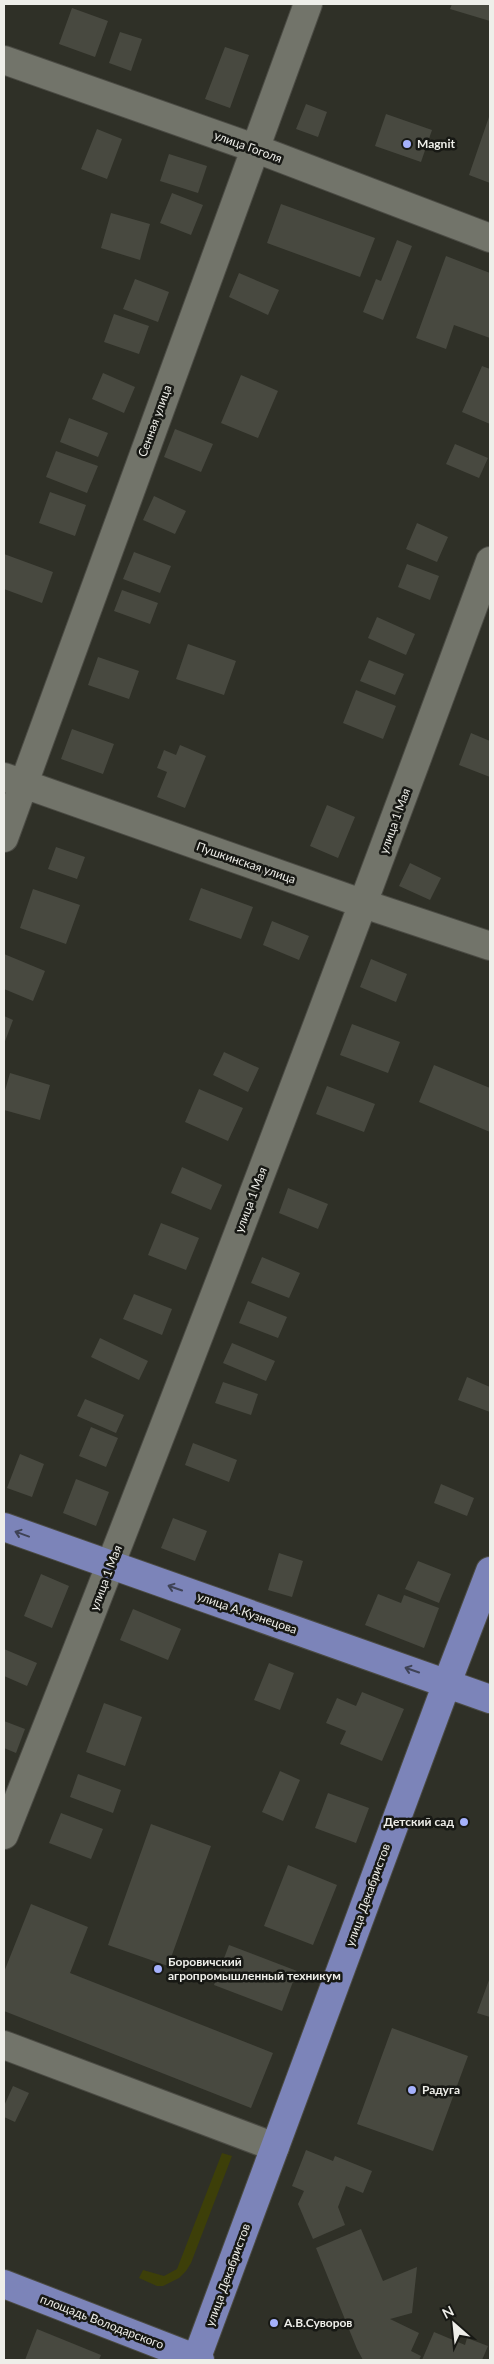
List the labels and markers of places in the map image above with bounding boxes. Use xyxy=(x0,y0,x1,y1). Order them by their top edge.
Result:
place label: Magnit xyxy=(417,136,455,151)
marker: Magnit xyxy=(401,138,413,150)
place label: Детский сад xyxy=(384,1814,454,1829)
marker: Детский сад xyxy=(458,1816,470,1828)
place label: Боровичский агропромышленный техникум xyxy=(168,1954,341,1983)
marker: Боровичский агропромышленный техникум xyxy=(152,1963,164,1975)
place label: Радуга xyxy=(422,2082,460,2097)
marker: Радуга xyxy=(406,2084,418,2096)
place label: А.В.Суворов xyxy=(283,2315,352,2330)
marker: А.В.Суворов xyxy=(268,2317,280,2329)

